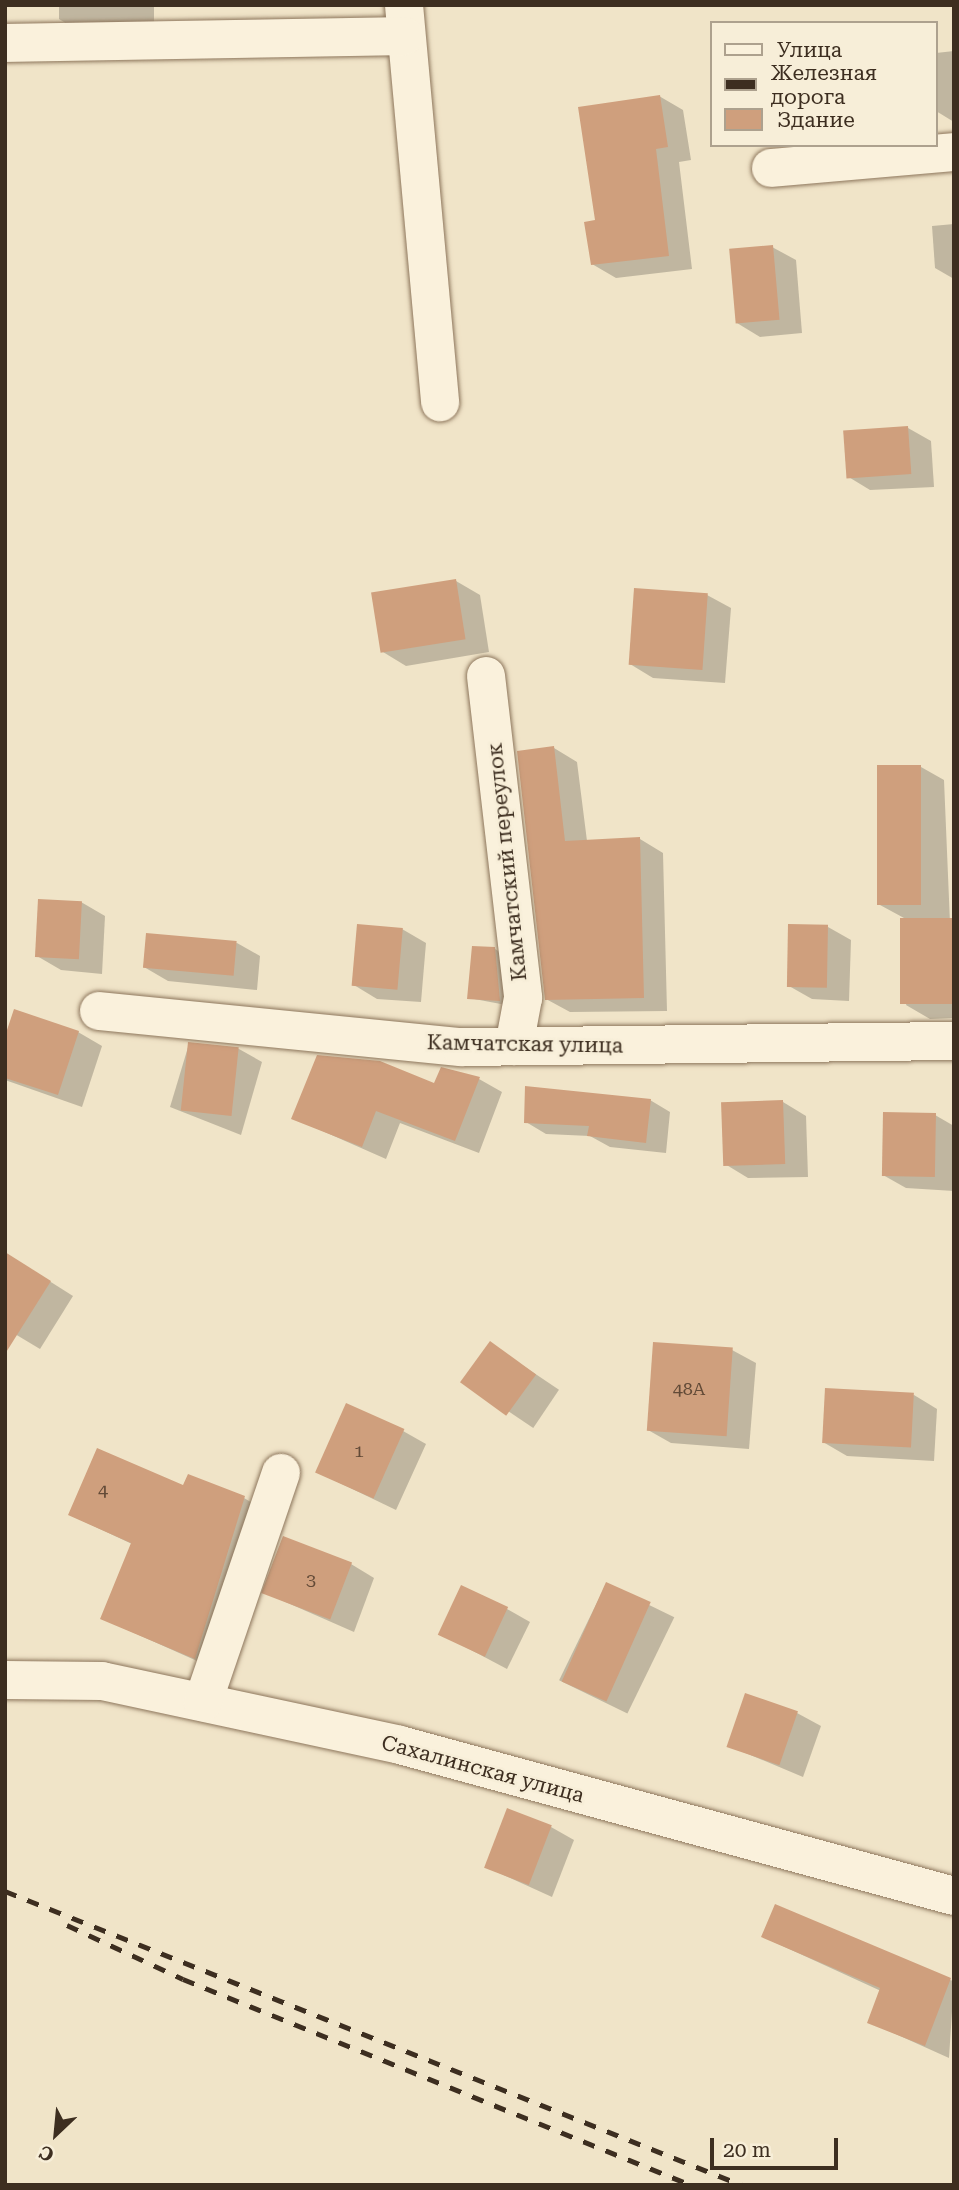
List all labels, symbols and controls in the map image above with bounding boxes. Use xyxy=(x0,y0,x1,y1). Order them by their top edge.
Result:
legend xyxy=(710,21,938,147)
text: Улица xyxy=(777,38,842,62)
text: Железная дорога xyxy=(771,61,877,109)
text: Здание xyxy=(777,108,855,132)
street label: Камчатский переулок xyxy=(482,742,532,982)
street label: Камчатская улица xyxy=(427,1030,623,1058)
house number: 48А xyxy=(673,1378,705,1400)
house number: 1 xyxy=(354,1440,364,1462)
house number: 4 xyxy=(98,1479,108,1501)
house number: 3 xyxy=(306,1569,316,1591)
street label: Сахалинская улица xyxy=(379,1730,587,1808)
north arrow xyxy=(21,2099,91,2169)
scale bar xyxy=(714,2124,842,2168)
text: 20 m xyxy=(723,2138,771,2162)
text: С xyxy=(36,2140,58,2167)

